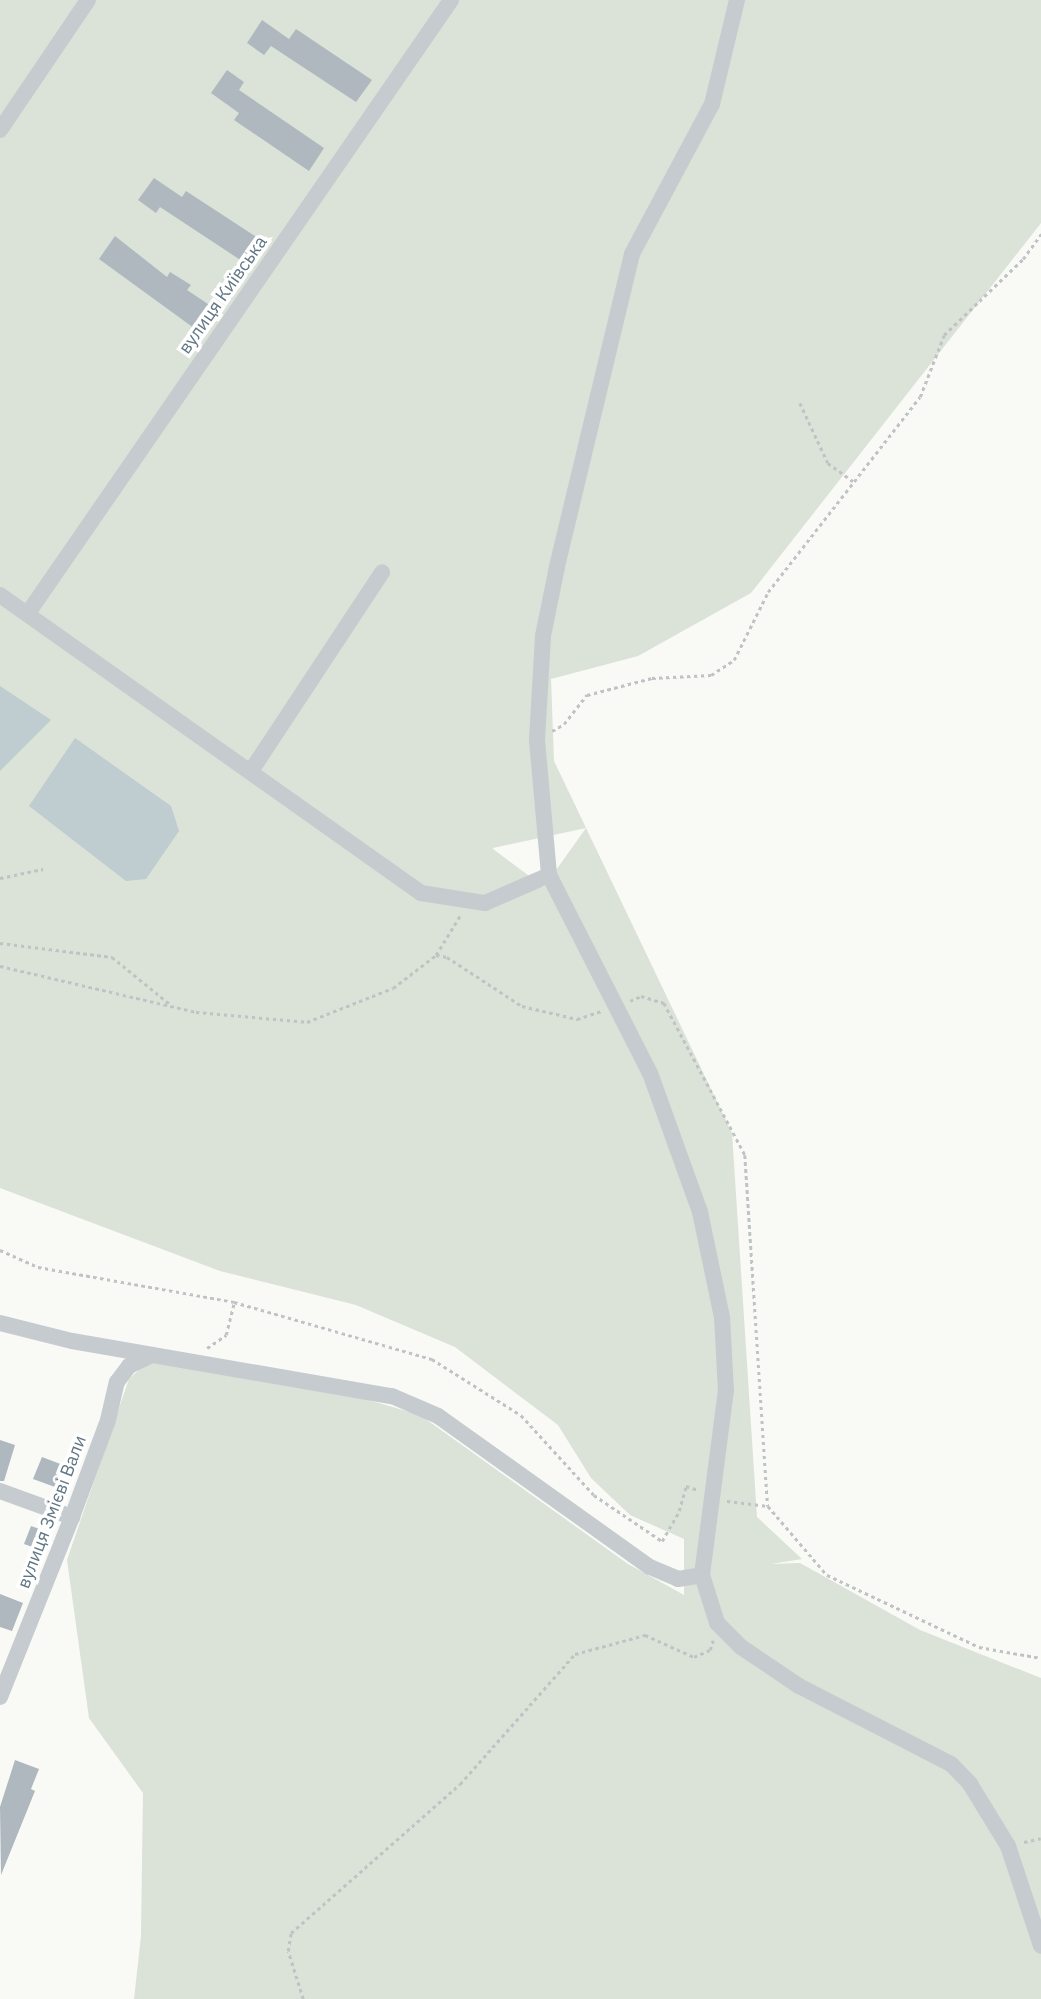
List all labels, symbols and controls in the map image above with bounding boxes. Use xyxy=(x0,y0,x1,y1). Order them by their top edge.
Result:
street label: вулиця Київська xyxy=(174,232,272,358)
street label: вулиця Змієві Вали xyxy=(13,1433,91,1591)

